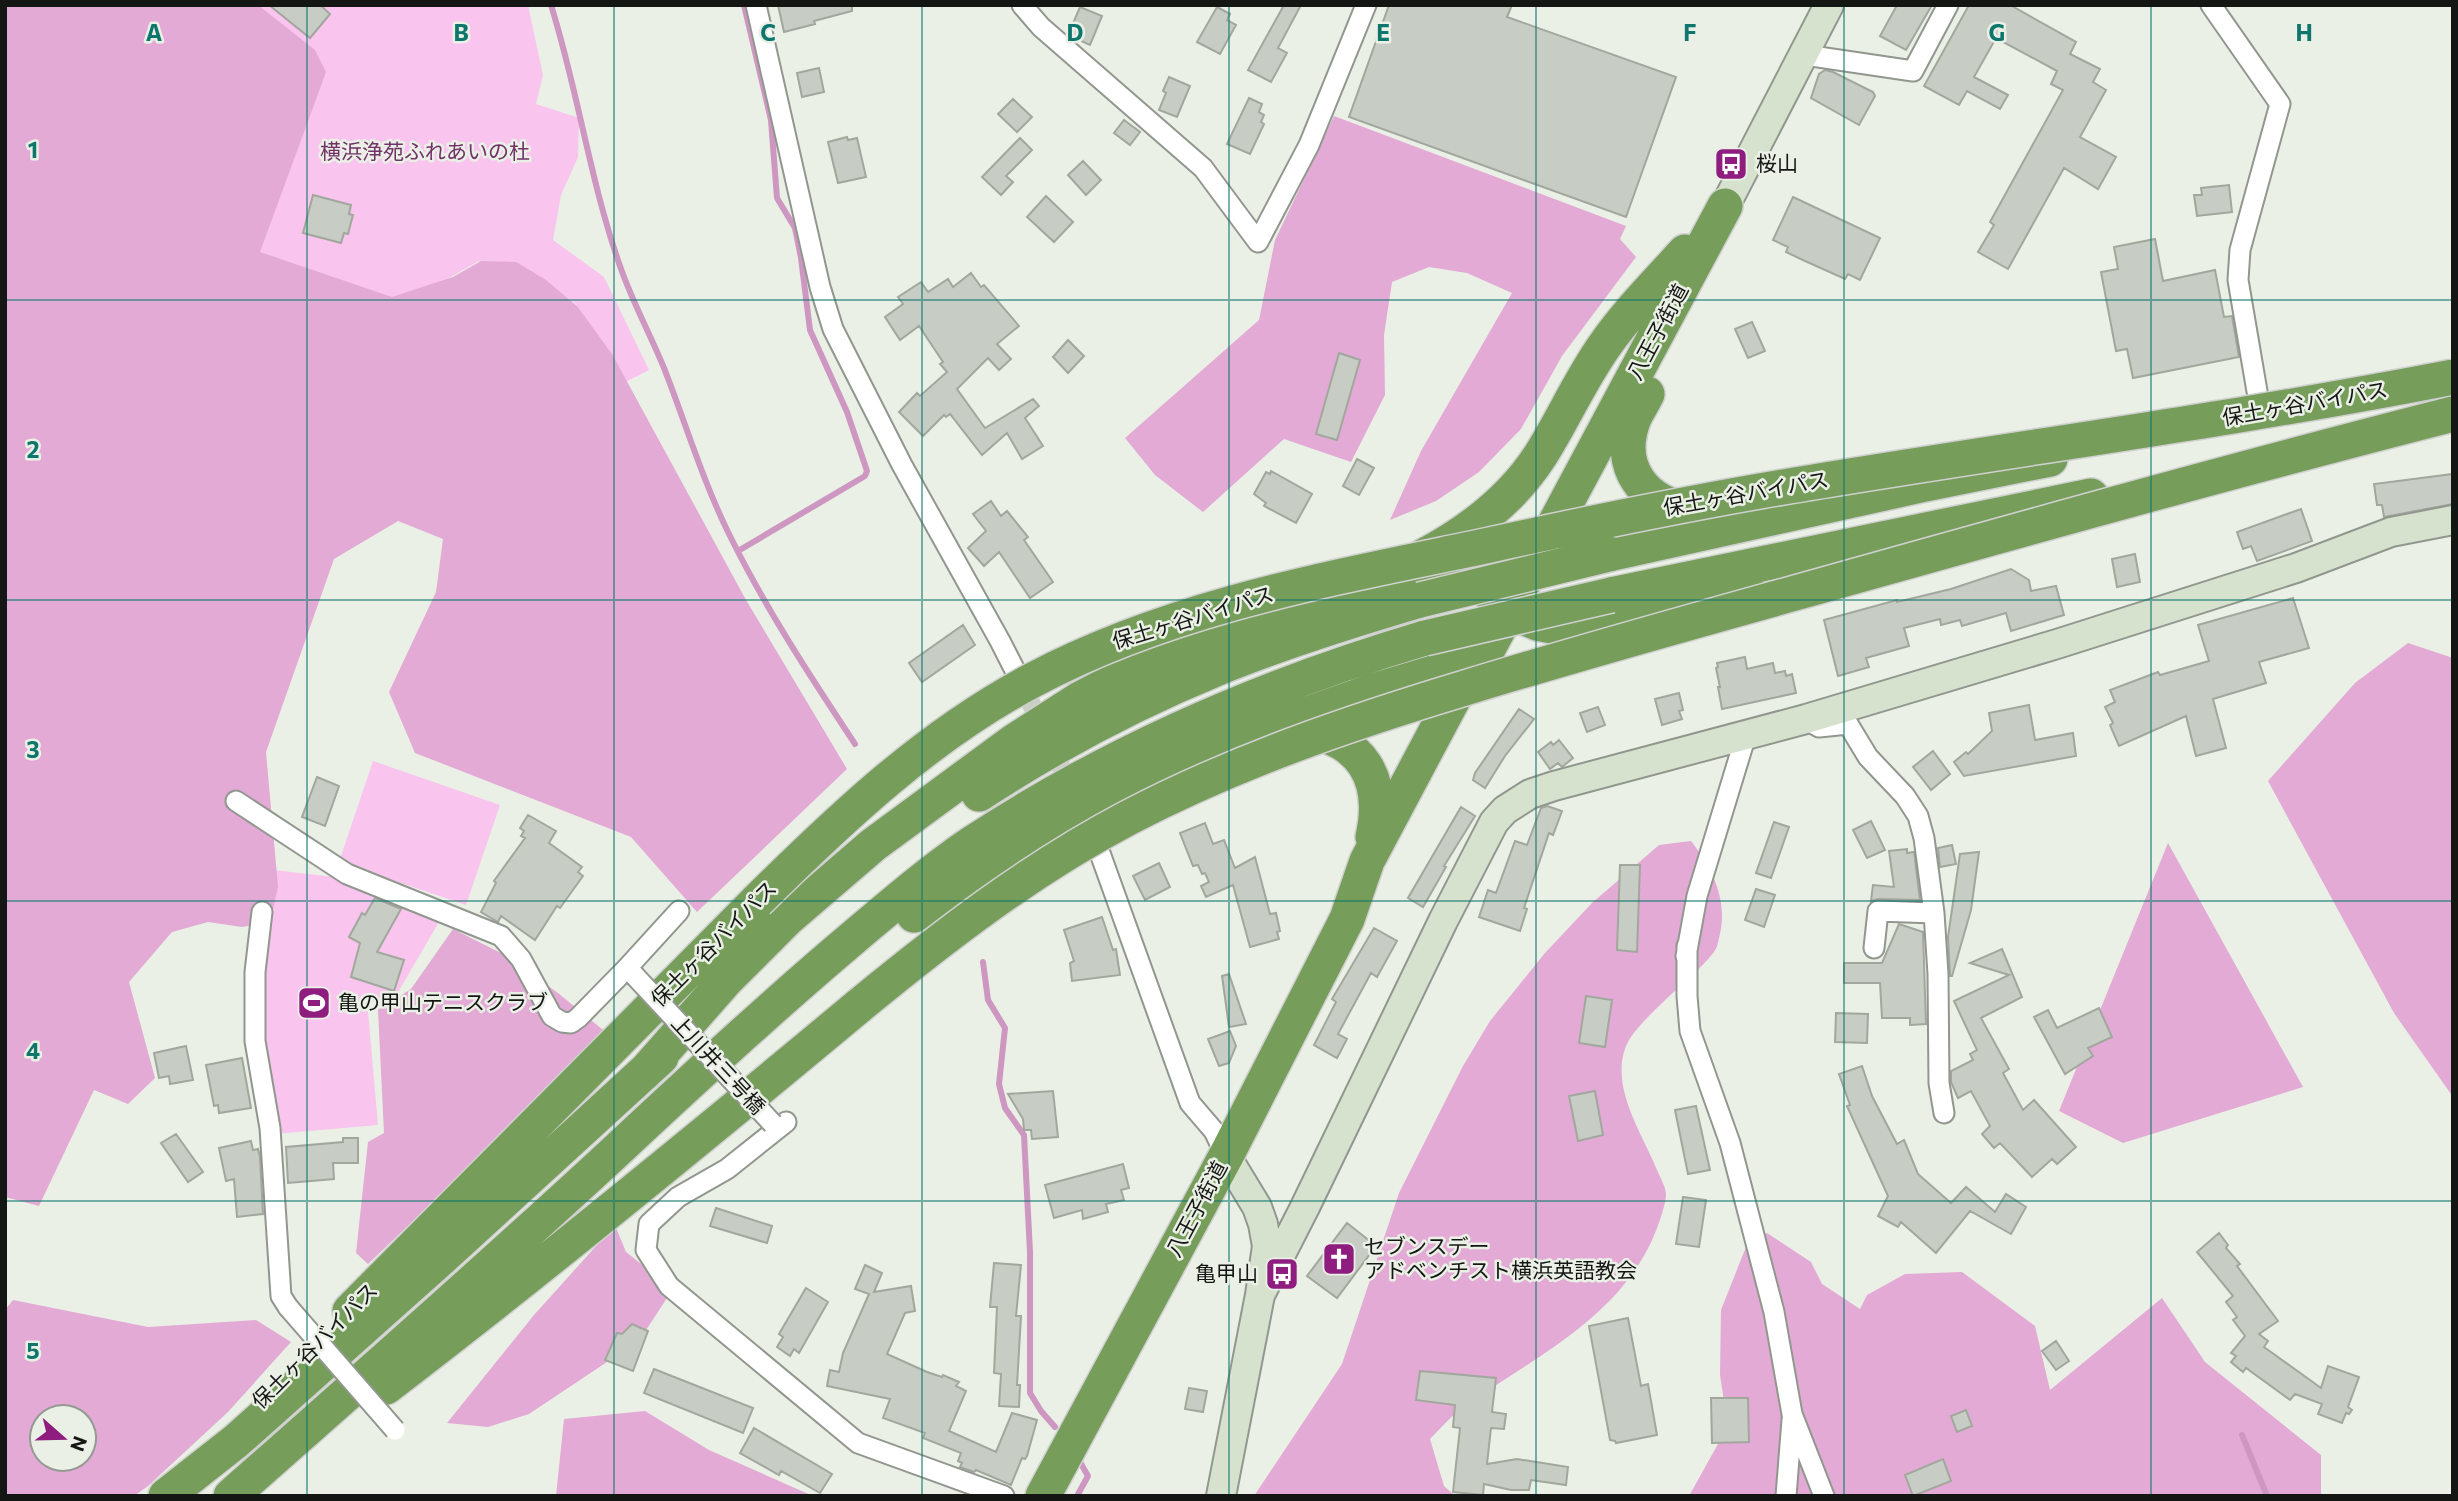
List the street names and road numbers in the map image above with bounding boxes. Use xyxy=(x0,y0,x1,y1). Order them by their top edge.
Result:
street label: 八王子街道 xyxy=(1621,279,1692,384)
street label: 保土ヶ谷バイパス xyxy=(2220,376,2389,429)
street label: 保土ヶ谷バイパス xyxy=(1661,466,1830,519)
street label: 保土ヶ谷バイパス xyxy=(1109,580,1276,653)
street label: 保土ヶ谷バイパス xyxy=(645,875,781,1011)
street label: 上川井三号橋 xyxy=(667,1009,771,1119)
street label: 八王子街道 xyxy=(1160,1156,1231,1261)
street label: 保土ヶ谷バイパス xyxy=(246,1277,382,1413)

